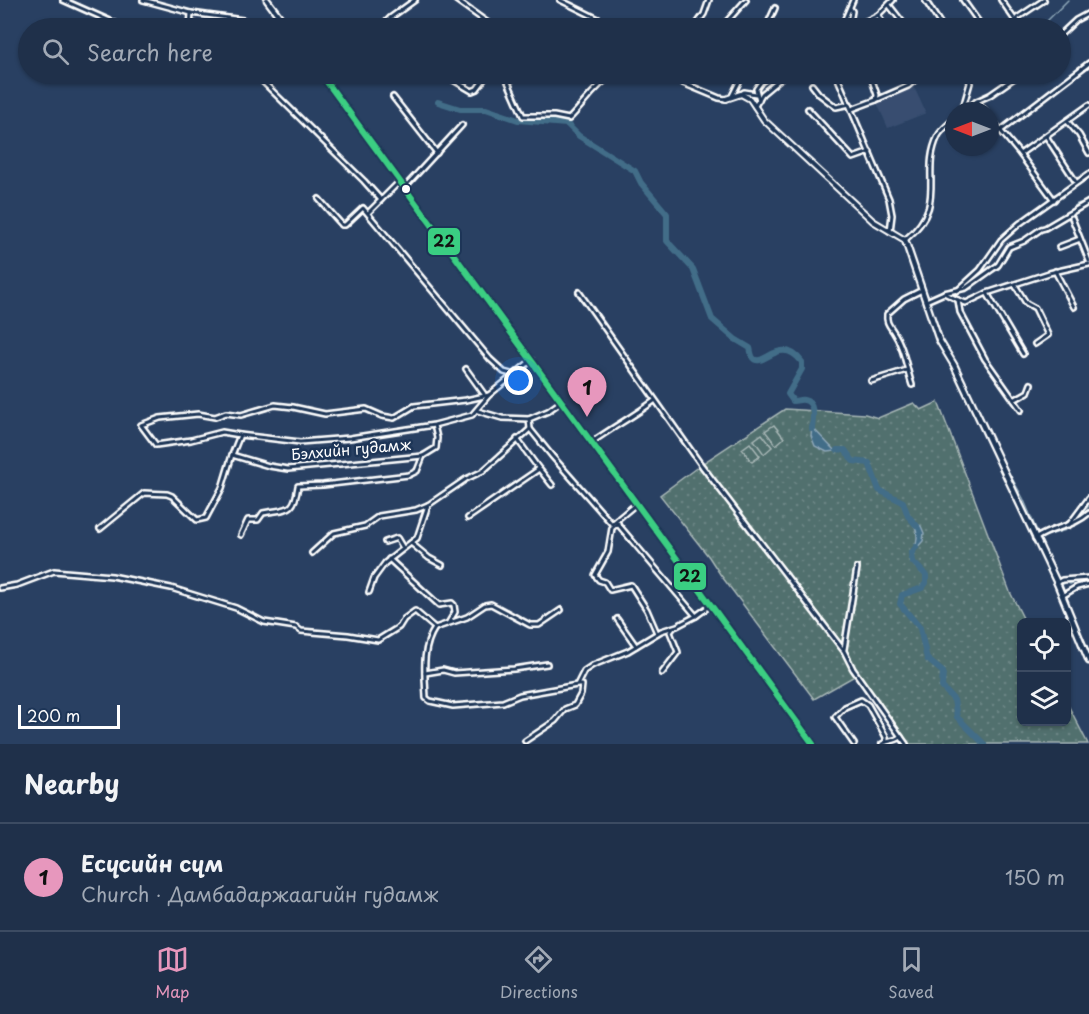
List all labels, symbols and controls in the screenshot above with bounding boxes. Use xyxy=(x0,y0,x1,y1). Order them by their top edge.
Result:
search box xyxy=(18,18,1071,84)
icon: search xyxy=(39,35,72,68)
text: Search here xyxy=(87,35,213,68)
north arrow xyxy=(945,102,999,156)
unlabelled marker xyxy=(400,183,412,195)
line badge: 22 xyxy=(427,227,461,256)
text: 22 xyxy=(433,228,455,252)
your location xyxy=(504,366,533,395)
pin: 1 xyxy=(568,368,606,417)
street label: Бэлхийн гудамж xyxy=(290,432,412,465)
line badge: 22 xyxy=(673,562,707,591)
text: 22 xyxy=(679,563,701,587)
map controls xyxy=(1017,618,1071,726)
button: locate xyxy=(1017,618,1071,672)
button: layers xyxy=(1017,672,1071,726)
scale bar xyxy=(18,702,120,730)
text: 200 m xyxy=(27,703,80,727)
text: Nearby xyxy=(24,764,119,803)
text: Есүсийн сүм xyxy=(81,846,223,879)
text: 1 xyxy=(39,862,48,892)
text: 150 m xyxy=(1005,862,1065,892)
text: Church · Дамбадаржаагийн гудамж xyxy=(81,879,438,909)
tab: Map xyxy=(155,943,189,1003)
tab: Directions xyxy=(500,943,578,1003)
tab: Saved xyxy=(888,943,934,1003)

